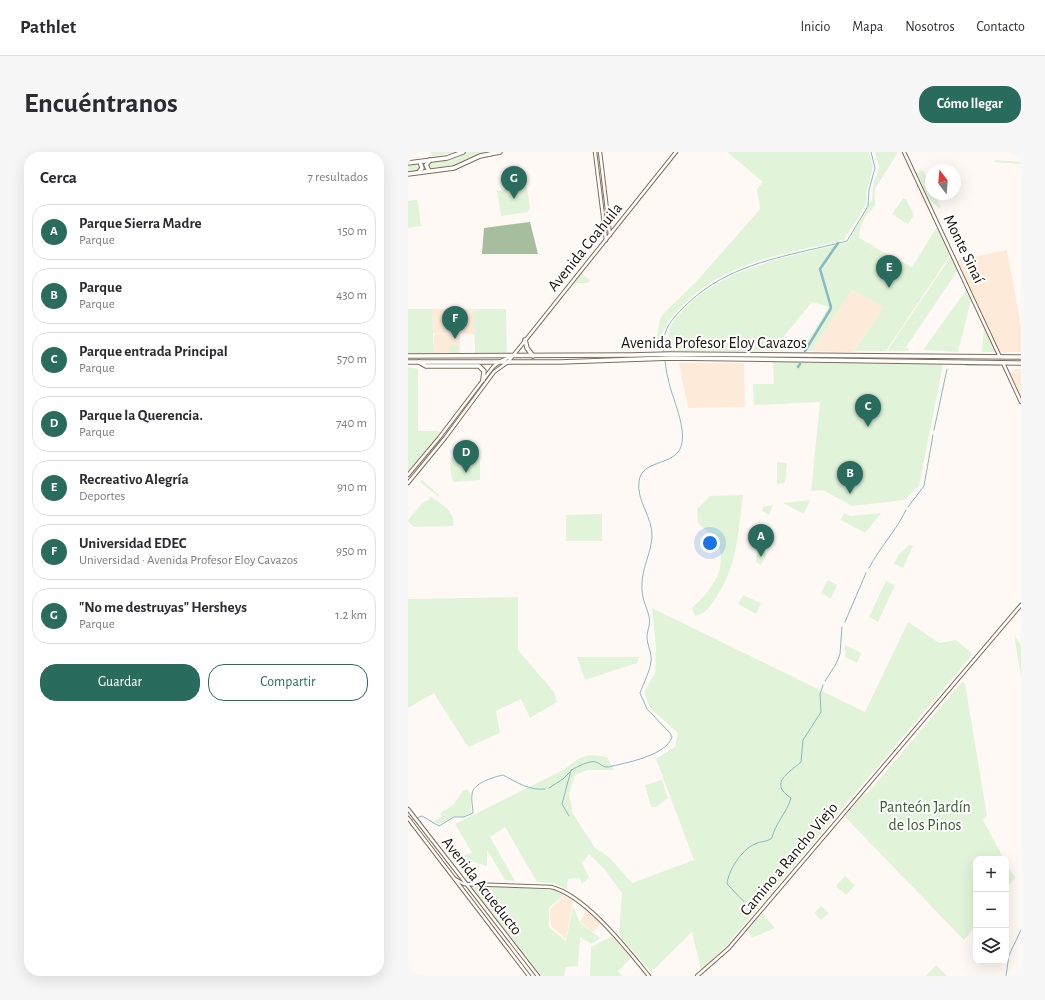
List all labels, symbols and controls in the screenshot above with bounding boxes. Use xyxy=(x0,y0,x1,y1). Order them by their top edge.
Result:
text: Pathlet xyxy=(20,18,76,37)
text: Inicio xyxy=(800,20,830,34)
text: Mapa xyxy=(852,20,883,34)
text: Nosotros xyxy=(905,20,955,34)
text: Contacto xyxy=(977,20,1025,34)
button: Cómo llegar xyxy=(919,86,1021,123)
text: Encuéntranos xyxy=(24,90,178,118)
north arrow xyxy=(925,164,961,200)
pin: G xyxy=(501,166,527,199)
text: Cerca xyxy=(40,169,77,186)
text: 7 resultados xyxy=(308,171,368,184)
street label: Avenida Coahuila xyxy=(545,200,625,294)
street label: Monte Sinaí xyxy=(941,212,987,286)
text: Parque Sierra Madre xyxy=(79,216,202,231)
text: A xyxy=(50,225,58,238)
text: 150 m xyxy=(338,225,367,238)
text: Parque xyxy=(79,234,115,247)
pin: E xyxy=(876,255,902,288)
text: Parque xyxy=(79,280,122,295)
text: B xyxy=(50,289,58,302)
text: 430 m xyxy=(336,289,367,302)
text: Parque xyxy=(79,298,115,311)
pin: F xyxy=(442,306,468,339)
street label: Avenida Profesor Eloy Cavazos xyxy=(621,335,807,352)
text: Parque entrada Principal xyxy=(79,344,228,359)
text: C xyxy=(51,353,57,366)
text: 570 m xyxy=(337,353,367,366)
text: Parque xyxy=(79,362,115,375)
pin: C xyxy=(855,394,881,427)
text: Parque la Querencia. xyxy=(79,408,203,423)
text: D xyxy=(50,417,58,430)
text: 740 m xyxy=(336,417,367,430)
text: Parque xyxy=(79,426,115,439)
pin: D xyxy=(453,440,479,473)
pin: B xyxy=(837,461,863,494)
text: Recreativo Alegría xyxy=(79,472,189,487)
text: E xyxy=(51,481,57,494)
text: 910 m xyxy=(337,481,367,494)
text: Deportes xyxy=(79,490,125,503)
pin: A xyxy=(748,524,774,557)
your location xyxy=(700,533,720,553)
text: Universidad EDEC xyxy=(79,536,187,551)
text: F xyxy=(51,545,57,558)
text: 950 m xyxy=(336,545,367,558)
text: Universidad · Avenida Profesor Eloy Cavazos xyxy=(79,554,298,567)
text: "No me destruyas" Hersheys xyxy=(79,600,247,615)
text: G xyxy=(50,609,58,622)
text: 1.2 km xyxy=(335,609,367,622)
text: Parque xyxy=(79,618,115,631)
button: Guardar xyxy=(40,664,200,701)
button: Compartir xyxy=(208,664,368,701)
street label: Camino a Rancho Viejo xyxy=(737,799,842,919)
park label: Panteón Jardín de los Pinos xyxy=(879,799,971,833)
street label: Avenida Acueducto xyxy=(439,834,525,938)
map controls xyxy=(973,856,1009,964)
button: + xyxy=(973,856,1009,892)
button: − xyxy=(973,892,1009,928)
button: layers xyxy=(973,928,1009,964)

